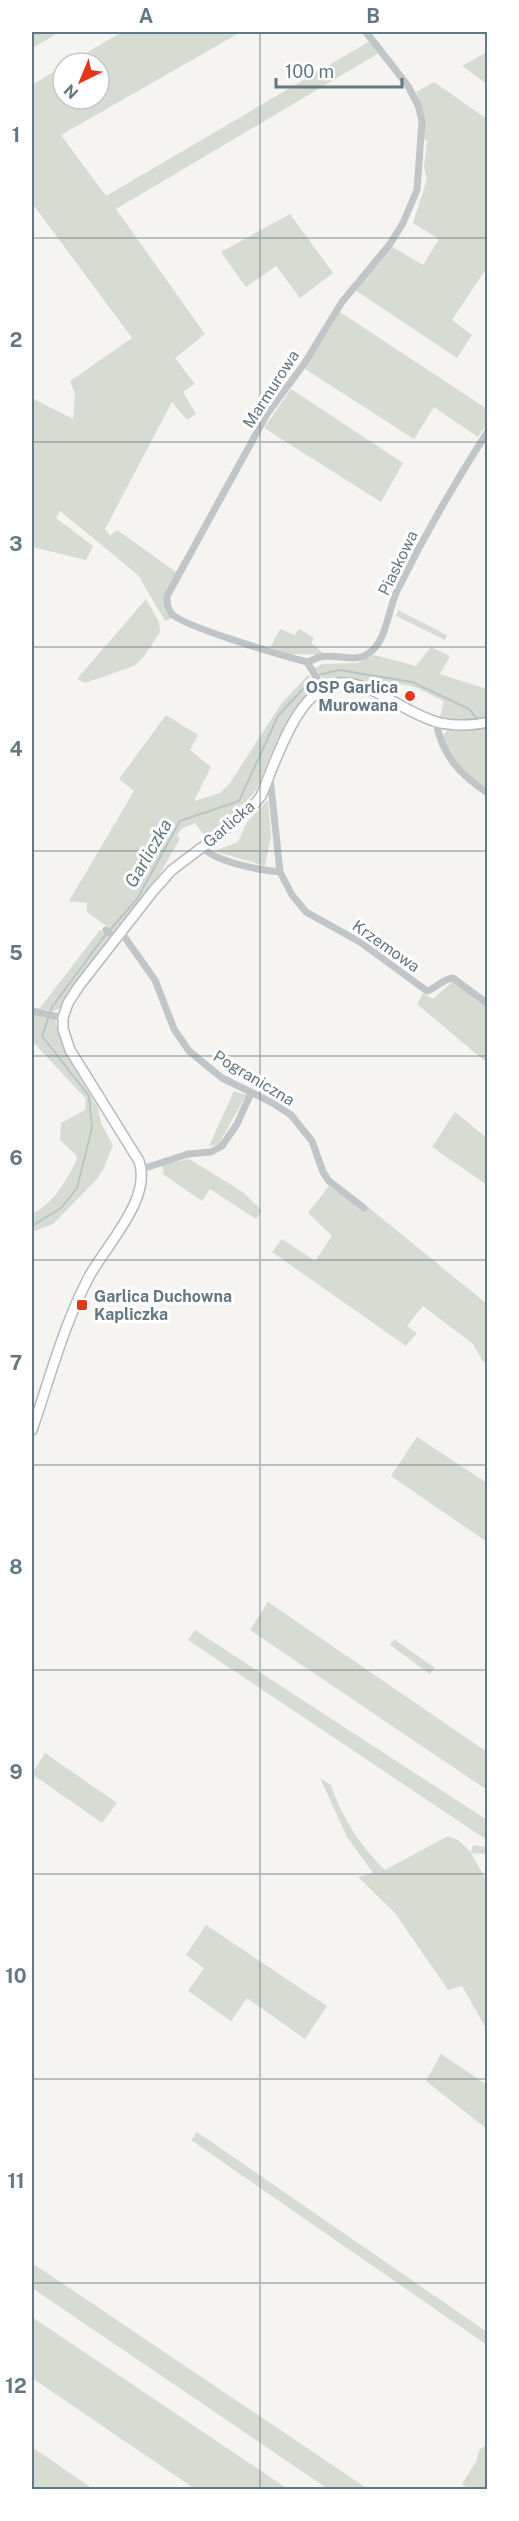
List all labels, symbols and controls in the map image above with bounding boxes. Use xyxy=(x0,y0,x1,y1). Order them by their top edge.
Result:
text: A xyxy=(139,4,153,28)
text: B xyxy=(366,4,380,28)
north arrow xyxy=(51,51,111,111)
scale bar xyxy=(276,51,402,89)
text: 100 m xyxy=(285,61,334,82)
text: N xyxy=(60,80,82,103)
text: 1 xyxy=(12,123,20,147)
text: 2 xyxy=(10,328,22,352)
street label: Marmurowa xyxy=(239,347,303,431)
street label: Piaskowa xyxy=(374,528,422,598)
text: 3 xyxy=(9,532,23,556)
place label: OSP Garlica Murowana xyxy=(306,678,398,715)
marker: OSP Garlica Murowana xyxy=(403,689,417,703)
text: 4 xyxy=(9,737,23,761)
street label: Garlicka xyxy=(199,797,259,851)
water label: Garliczka xyxy=(120,815,176,891)
street label: Krzemowa xyxy=(349,916,423,976)
text: 5 xyxy=(9,941,23,965)
street label: Pograniczna xyxy=(210,1046,298,1110)
text: 6 xyxy=(9,1146,23,1170)
place label: Garlica Duchowna Kapliczka xyxy=(94,1287,232,1324)
marker: Garlica Duchowna Kapliczka xyxy=(75,1298,89,1312)
text: 7 xyxy=(10,1351,22,1375)
text: 8 xyxy=(9,1555,23,1579)
text: 9 xyxy=(9,1760,23,1784)
text: 10 xyxy=(5,1964,27,1988)
text: 11 xyxy=(7,2169,25,2193)
text: 12 xyxy=(5,2374,27,2398)

